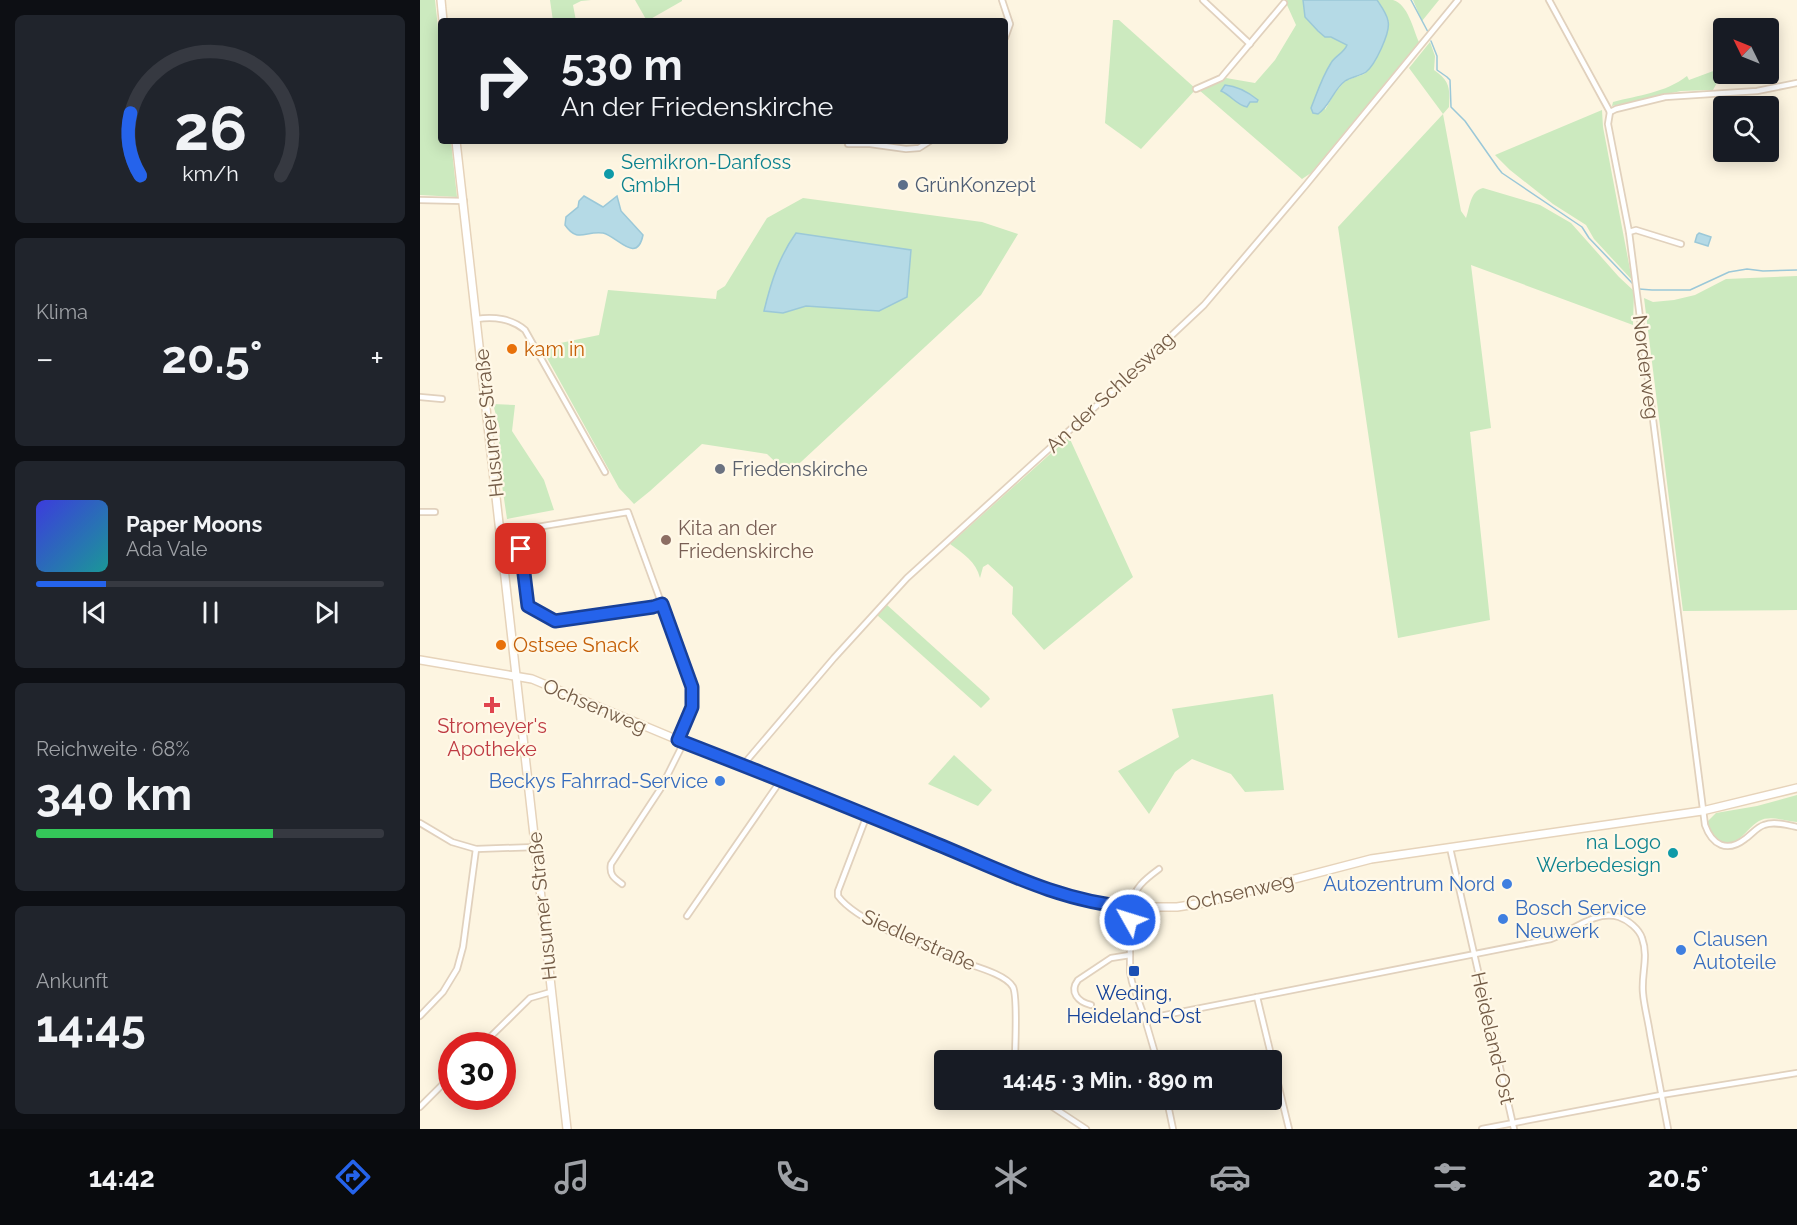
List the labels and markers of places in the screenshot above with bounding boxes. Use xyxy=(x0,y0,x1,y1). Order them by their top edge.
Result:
place label: Semikron-Danfoss GmbH xyxy=(621,150,791,197)
marker: Semikron-Danfoss GmbH xyxy=(602,167,616,181)
place label: GrünKonzept xyxy=(915,173,1036,197)
marker: GrünKonzept xyxy=(896,178,910,192)
place label: kam in xyxy=(524,337,585,361)
marker: kam in xyxy=(505,342,519,356)
place label: Friedenskirche xyxy=(732,457,868,481)
marker: Friedenskirche xyxy=(713,462,727,476)
place label: Kita an der Friedenskirche xyxy=(678,516,814,563)
pin xyxy=(495,523,546,574)
marker: Kita an der Friedenskirche xyxy=(659,533,673,547)
place label: Ostsee Snack xyxy=(513,633,639,657)
marker: Ostsee Snack xyxy=(494,638,508,652)
marker: Stromeyer's Apotheke xyxy=(485,698,499,712)
place label: Stromeyer's Apotheke xyxy=(437,714,547,761)
place label: Beckys Fahrrad-Service xyxy=(489,769,708,793)
marker: Beckys Fahrrad-Service xyxy=(713,774,727,788)
place label: na Logo Werbedesign xyxy=(1536,830,1661,877)
marker: na Logo Werbedesign xyxy=(1666,846,1680,860)
place label: Autozentrum Nord xyxy=(1323,872,1495,896)
marker: Autozentrum Nord xyxy=(1500,877,1514,891)
place label: Bosch Service Neuwerk xyxy=(1515,896,1646,943)
marker: Bosch Service Neuwerk xyxy=(1496,912,1510,926)
place label: Clausen Autoteile xyxy=(1693,927,1777,974)
marker: Clausen Autoteile xyxy=(1674,943,1688,957)
marker: Weding, Heideland-Ost xyxy=(1127,964,1141,978)
place label: Weding, Heideland-Ost xyxy=(1066,981,1202,1028)

